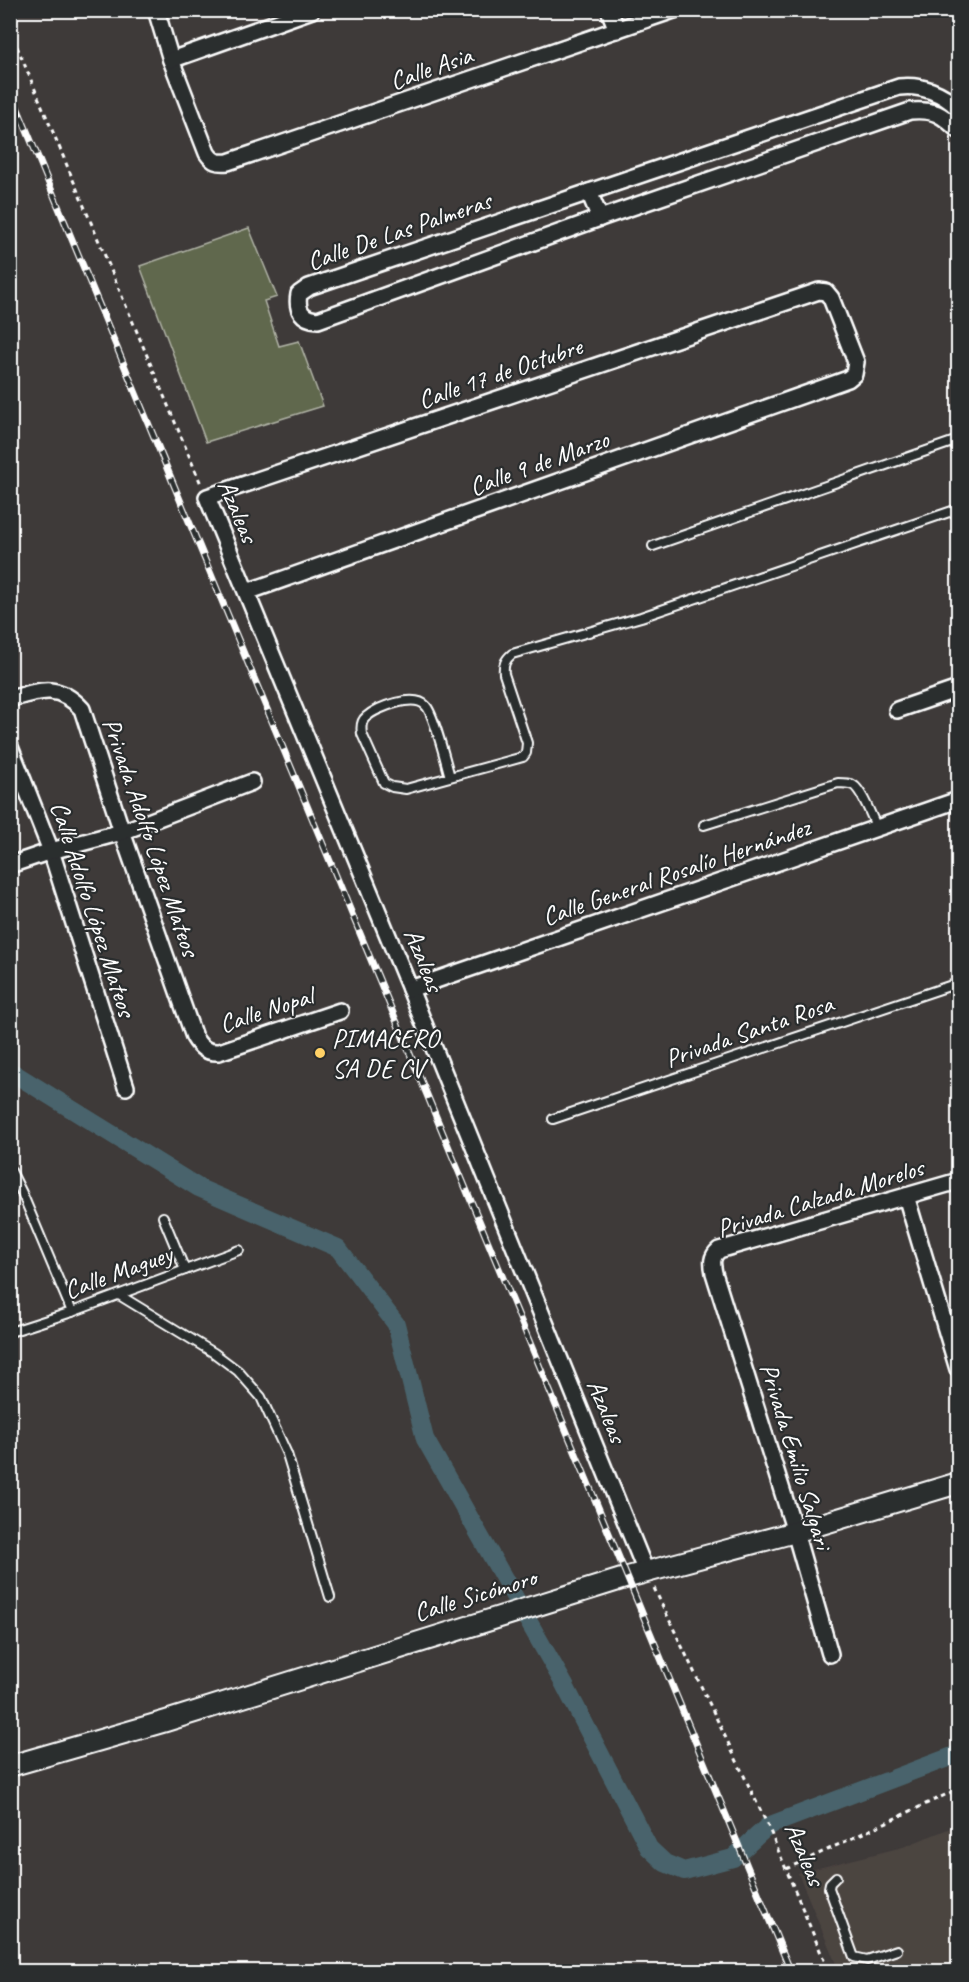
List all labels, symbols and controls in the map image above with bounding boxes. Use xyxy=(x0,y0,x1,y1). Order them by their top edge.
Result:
street label: Calle Asia xyxy=(385,38,478,97)
street label: Calle De Las Palmeras xyxy=(303,183,497,278)
street label: Calle 17 de Octubre xyxy=(414,329,588,416)
street label: Calle 9 de Marzo xyxy=(465,422,615,503)
street label: Azaleas xyxy=(210,474,267,550)
street label: Privada Adolfo López Mateos xyxy=(95,714,208,962)
street label: Calle Adolfo López Mateos xyxy=(43,797,144,1023)
street label: Calle General Rosalío Hernández xyxy=(538,810,816,933)
street label: Azaleas xyxy=(396,923,452,999)
street label: Calle Nopal xyxy=(215,978,321,1041)
street label: Privada Santa Rosa xyxy=(661,986,839,1075)
place label: PIMACERO SA DE CV xyxy=(332,1022,442,1085)
marker: PIMACERO SA DE CV xyxy=(313,1046,327,1060)
street label: Privada Calzada Morelos xyxy=(713,1150,929,1245)
street label: Calle Maguey xyxy=(59,1236,179,1307)
street label: Privada Emilio Salgari xyxy=(752,1359,841,1556)
street label: Azaleas xyxy=(579,1374,635,1450)
street label: Calle Sicómoro xyxy=(410,1560,543,1629)
street label: Azaleas xyxy=(777,1817,834,1893)

